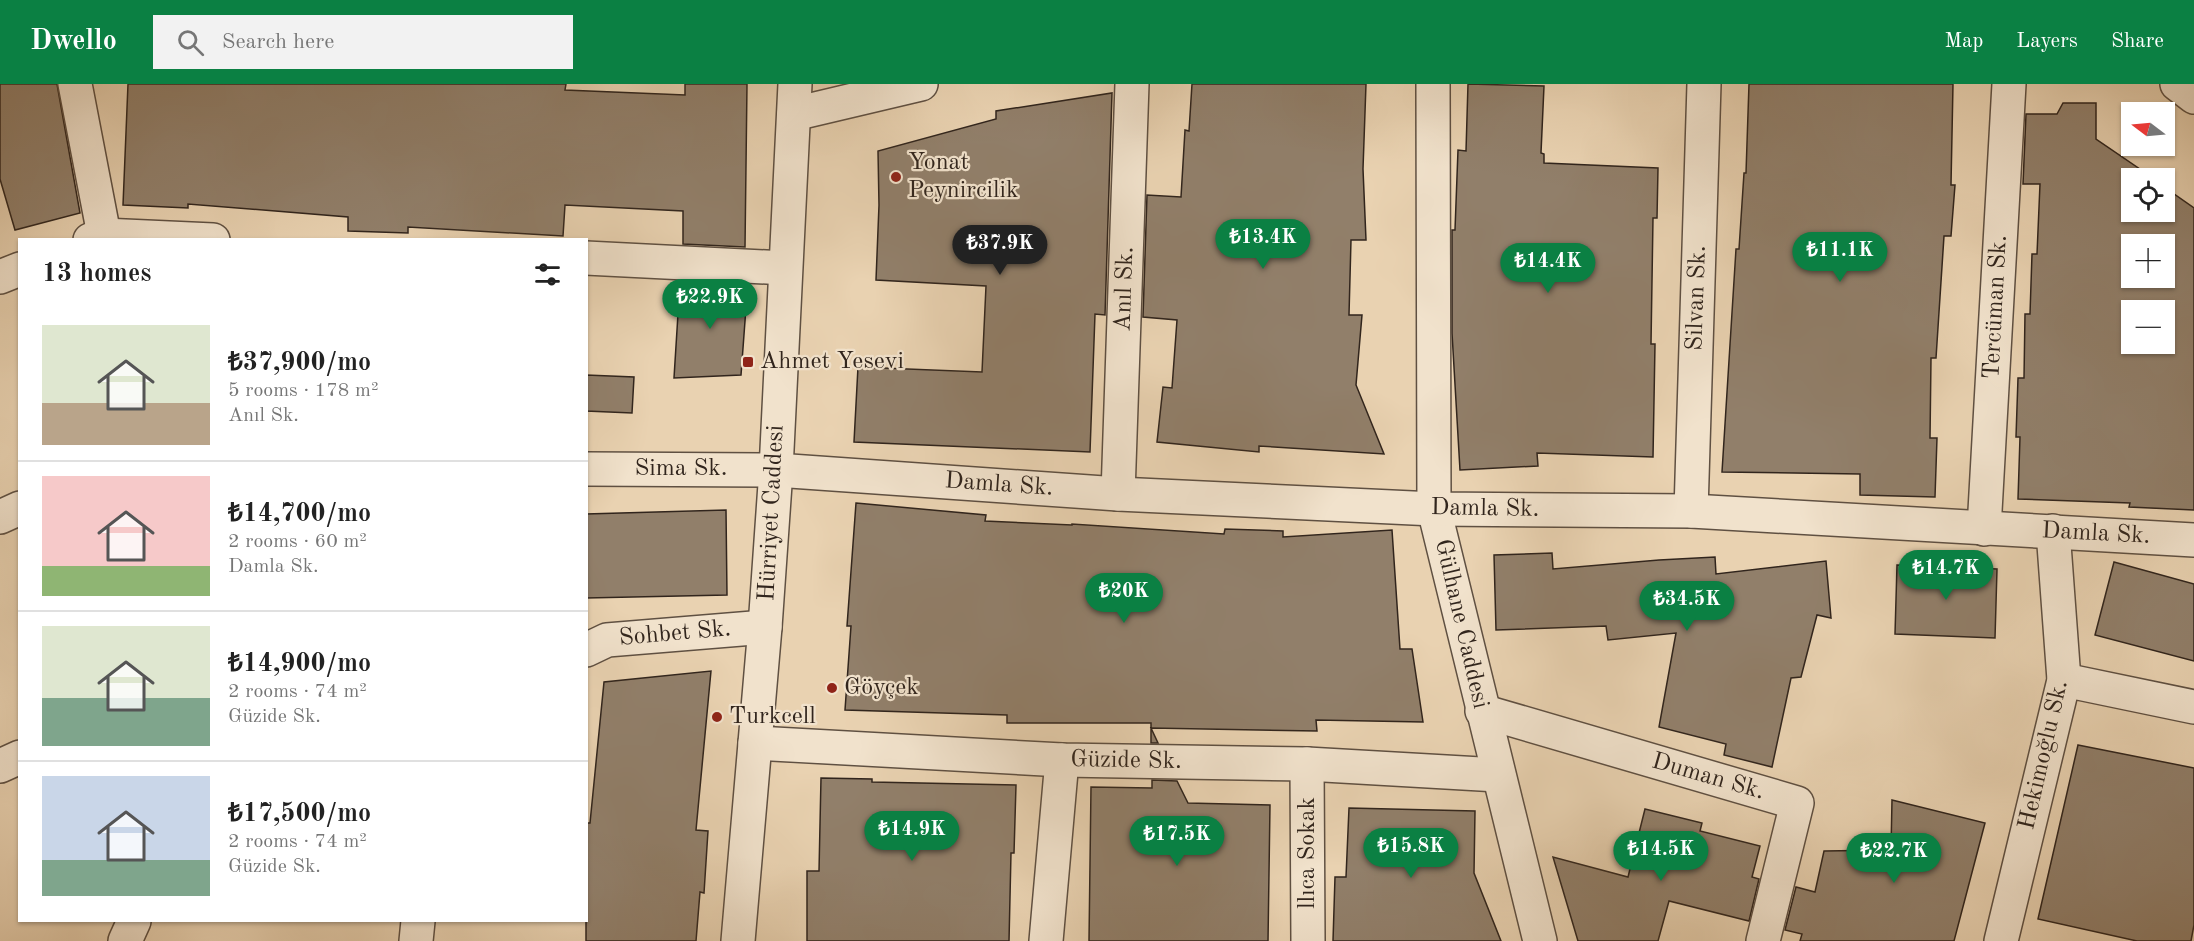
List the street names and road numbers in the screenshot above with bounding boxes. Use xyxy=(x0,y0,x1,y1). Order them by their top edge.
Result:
street label: Tercüman Sk. xyxy=(1980,234,2012,380)
street label: Silvan Sk. xyxy=(1683,245,1711,351)
street label: Anıl Sk. xyxy=(1112,246,1138,332)
street label: Hürriyet Caddesi xyxy=(755,424,789,602)
street label: Sima Sk. xyxy=(634,457,728,481)
street label: Damla Sk. xyxy=(944,469,1054,501)
street label: Damla Sk. xyxy=(1430,496,1540,522)
street label: Damla Sk. xyxy=(2041,519,2151,549)
street label: Gülhane Caddesi xyxy=(1430,537,1492,711)
street label: Sohbet Sk. xyxy=(618,617,732,651)
street label: Hekimoğlu Sk. xyxy=(2015,678,2073,832)
street label: Güzide Sk. xyxy=(1070,748,1182,774)
street label: Duman Sk. xyxy=(1649,749,1767,805)
street label: llıca Sokak xyxy=(1296,797,1320,909)

